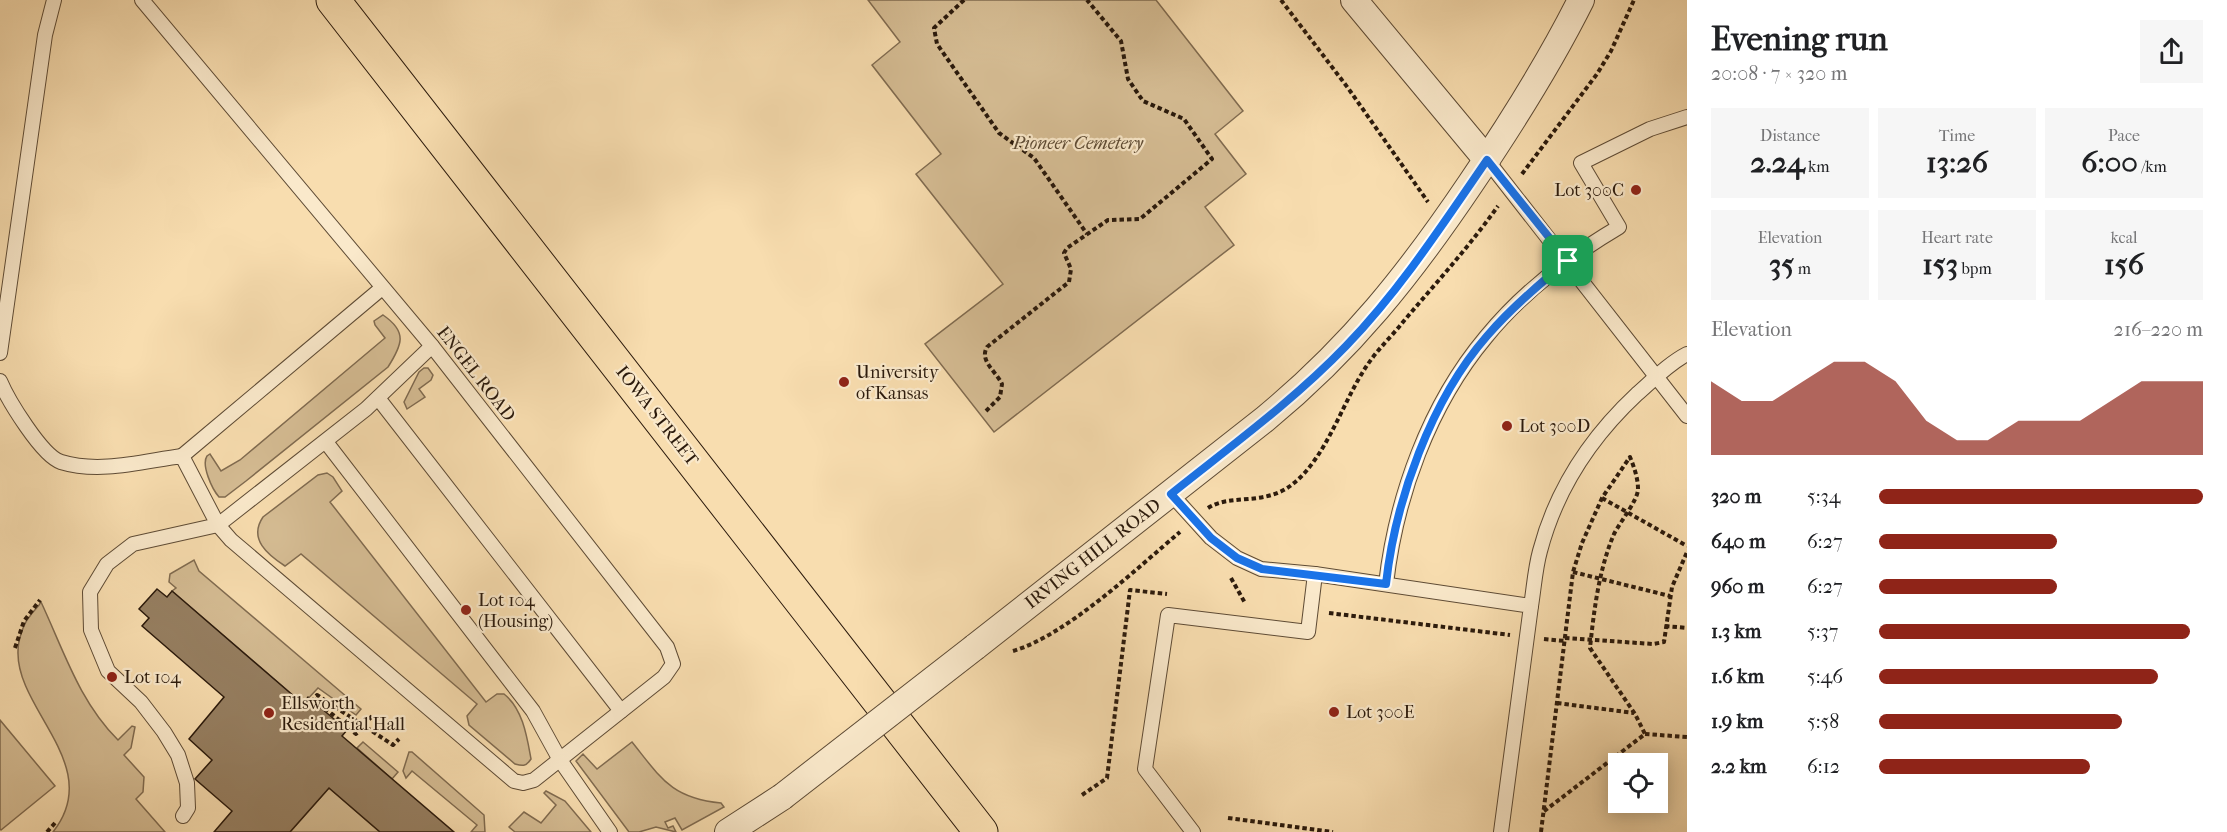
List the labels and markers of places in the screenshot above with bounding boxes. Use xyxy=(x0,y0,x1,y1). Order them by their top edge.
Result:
place label: Lot 300C xyxy=(1554,180,1624,201)
marker: Lot 300C xyxy=(1629,183,1643,197)
pin xyxy=(1542,235,1593,286)
place label: University of Kansas xyxy=(856,362,940,404)
marker: University of Kansas xyxy=(837,375,851,389)
place label: Lot 300D xyxy=(1519,416,1590,437)
marker: Lot 300D xyxy=(1500,419,1514,433)
place label: Lot 104 (Housing) xyxy=(478,590,553,632)
marker: Lot 104 (Housing) xyxy=(459,603,473,617)
place label: Lot 104 xyxy=(124,667,181,688)
marker: Lot 104 xyxy=(105,670,119,684)
place label: Ellsworth Residential Hall xyxy=(281,693,405,735)
place label: Lot 300E xyxy=(1346,702,1415,723)
marker: Lot 300E xyxy=(1327,705,1341,719)
marker: Ellsworth Residential Hall xyxy=(262,706,276,720)

